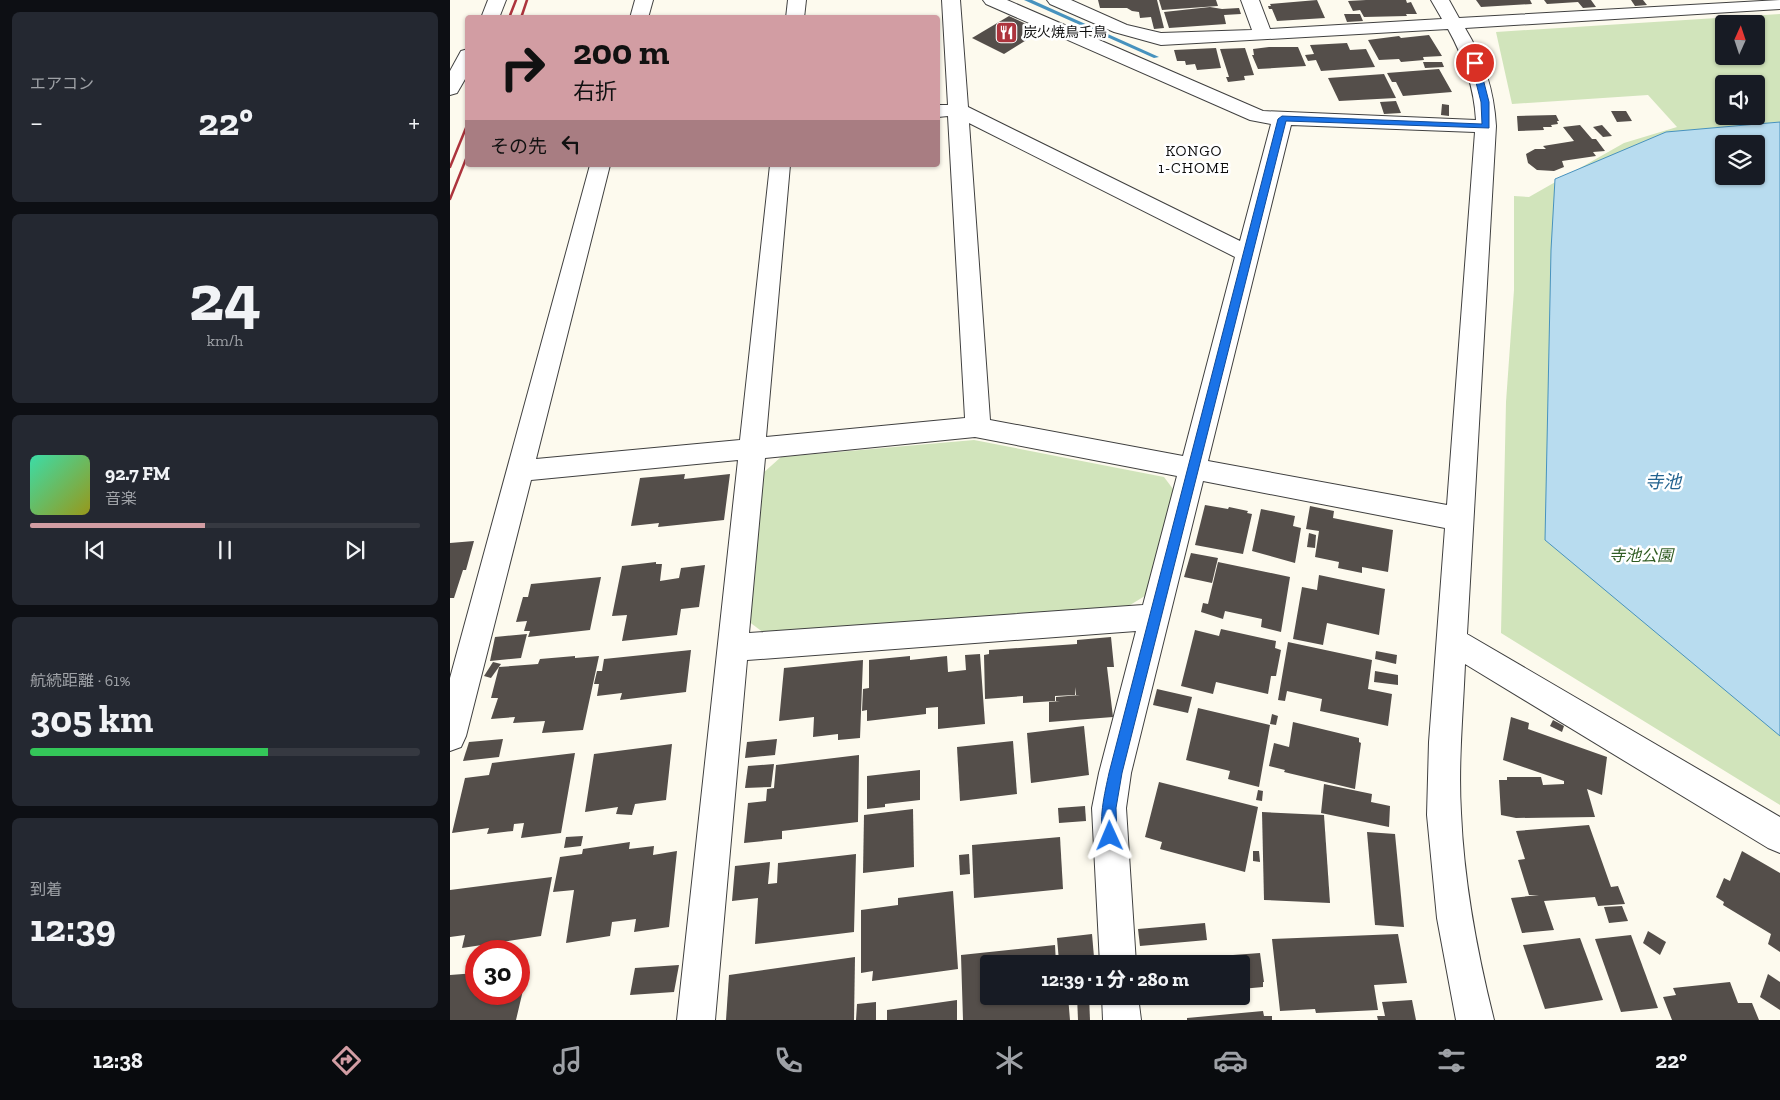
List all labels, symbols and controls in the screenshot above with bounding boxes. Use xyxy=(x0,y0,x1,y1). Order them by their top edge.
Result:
north arrow xyxy=(1715,15,1765,65)
map controls xyxy=(1715,15,1765,185)
restaurant icon: 炭火焼鳥千鳥 xyxy=(995,20,1019,44)
place label: 炭火焼鳥千鳥 xyxy=(1023,24,1107,41)
text: 200 m xyxy=(573,31,669,73)
icon: right xyxy=(490,35,555,100)
pin xyxy=(1454,42,1496,84)
icon: arrive xyxy=(1461,49,1489,77)
text: エアコン xyxy=(30,74,94,93)
button: sound xyxy=(1715,75,1765,125)
text: 右折 xyxy=(573,78,617,105)
text: 22° xyxy=(198,99,253,145)
text: − xyxy=(30,106,43,139)
text: + xyxy=(408,106,420,139)
icon: left xyxy=(557,130,585,158)
text: その先 xyxy=(490,135,547,158)
button: layers xyxy=(1715,135,1765,185)
district label: KONGO 1-CHOME xyxy=(1158,142,1230,177)
text: 24 xyxy=(189,259,261,337)
text: km/h xyxy=(207,331,243,350)
text: 92.7 FM xyxy=(105,462,170,485)
water label: 寺池 xyxy=(1645,471,1683,493)
text: 音楽 xyxy=(105,489,137,508)
icon: previous xyxy=(81,536,109,564)
icon: pause xyxy=(211,536,239,564)
icon: next xyxy=(341,536,369,564)
park label: 寺池公園 xyxy=(1609,546,1675,565)
text: 航続距離 · 61% xyxy=(30,671,130,690)
text: 305 km xyxy=(30,696,153,742)
position arrow xyxy=(1083,809,1135,861)
text: 到着 xyxy=(30,880,62,899)
text: 12:39 xyxy=(30,905,116,951)
speed limit sign: 30 xyxy=(465,940,530,1005)
text: 12:39 · 1 分 · 280 m xyxy=(1041,968,1189,991)
icon: directions xyxy=(329,1043,364,1078)
icon: music xyxy=(550,1043,585,1078)
icon: phone xyxy=(771,1043,806,1078)
icon: climate xyxy=(992,1043,1027,1078)
icon: car xyxy=(1213,1043,1248,1078)
icon: filters xyxy=(1434,1043,1469,1078)
text: 12:38 xyxy=(93,1047,143,1074)
text: 22° xyxy=(1655,1047,1687,1074)

